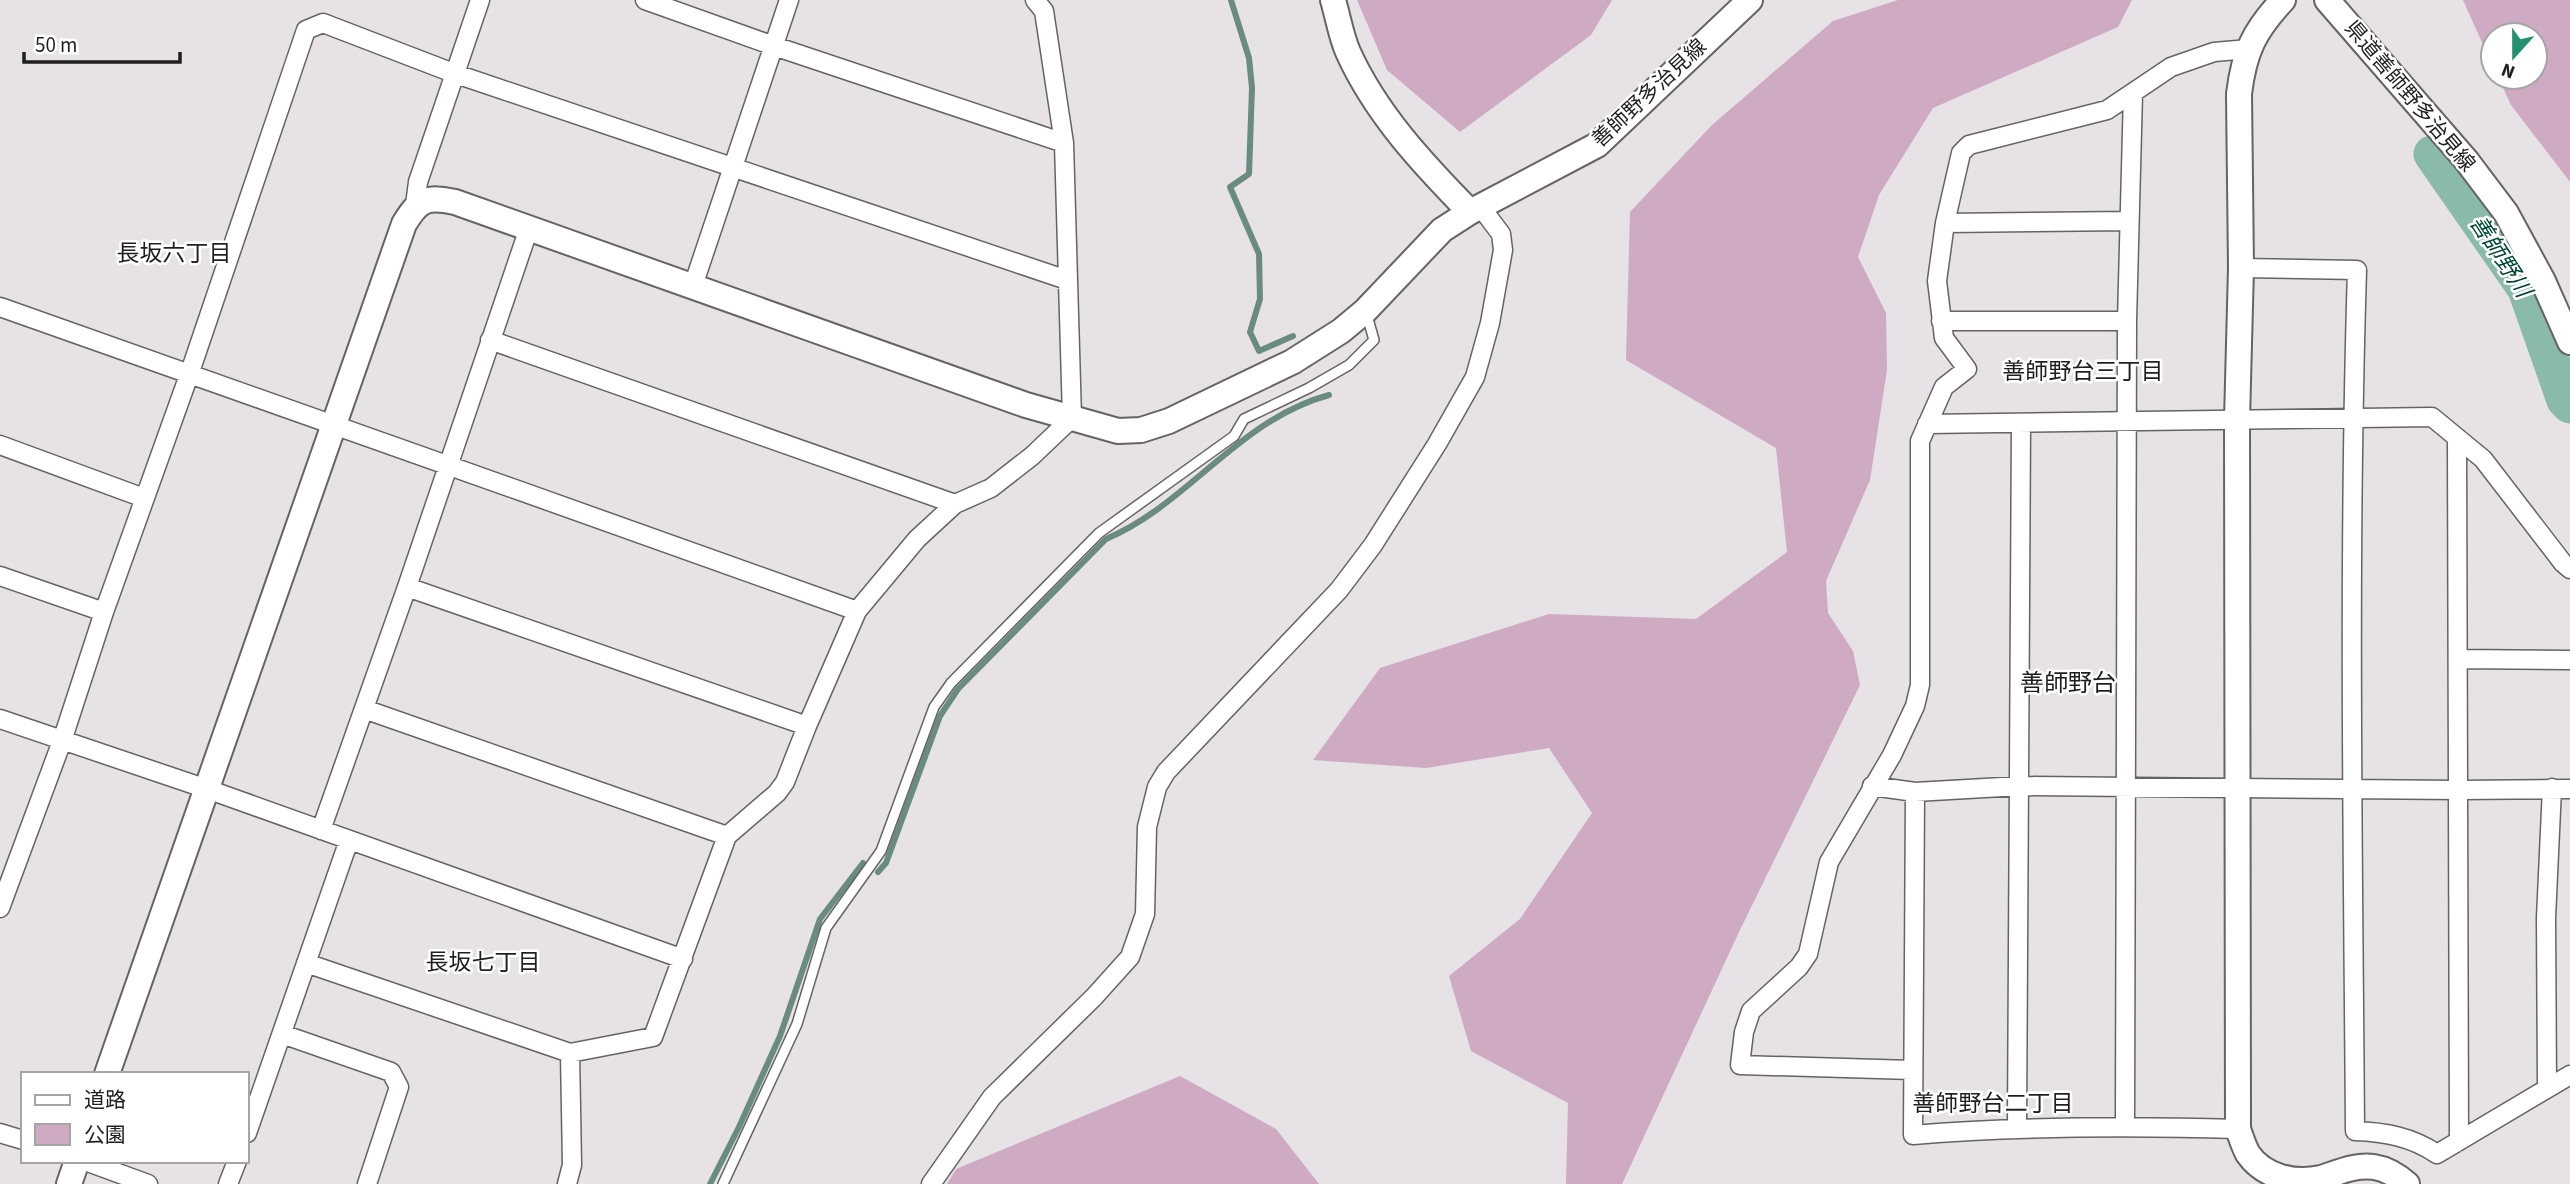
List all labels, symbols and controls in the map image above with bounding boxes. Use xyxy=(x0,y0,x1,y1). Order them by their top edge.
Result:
street label: 県道善師野多治見線 xyxy=(2338,14,2482,178)
scale bar xyxy=(24,21,180,65)
north arrow xyxy=(2479,21,2549,91)
text: 50 m xyxy=(35,30,77,60)
street label: 善師野多治見線 xyxy=(1585,32,1713,154)
text: N xyxy=(2498,56,2519,85)
water label: 善師野川 xyxy=(2462,209,2541,306)
district label: 長坂六丁目 xyxy=(117,237,232,270)
district label: 善師野台三丁目 xyxy=(2003,355,2164,388)
district label: 善師野台 xyxy=(2020,666,2116,701)
district label: 長坂七丁目 xyxy=(426,946,541,979)
legend xyxy=(21,1072,248,1163)
text: 道路 xyxy=(84,1085,126,1115)
district label: 善師野台二丁目 xyxy=(1913,1087,2074,1120)
text: 公園 xyxy=(84,1120,126,1150)

